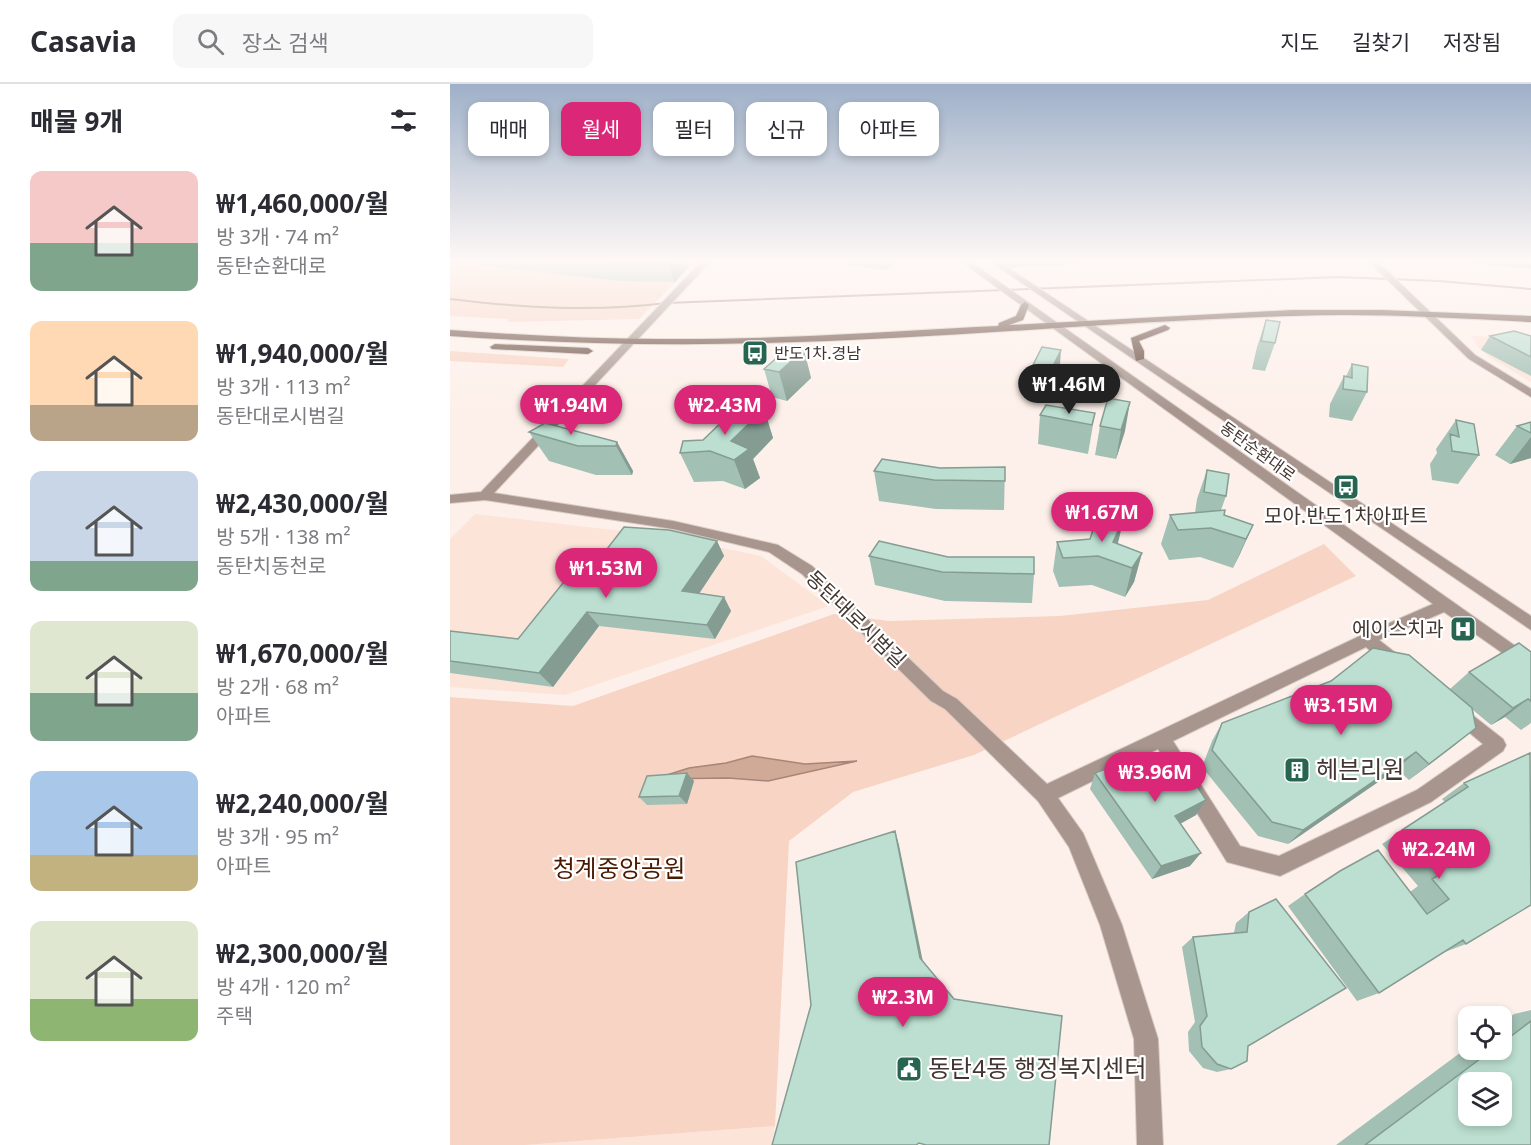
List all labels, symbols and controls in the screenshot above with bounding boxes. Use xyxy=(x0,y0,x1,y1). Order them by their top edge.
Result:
search box xyxy=(173,14,593,68)
text: Casavia xyxy=(30,22,137,60)
icon: search xyxy=(194,25,227,58)
text: 장소 검색 xyxy=(242,27,328,57)
text: 지도 xyxy=(1280,28,1319,56)
text: 길찾기 xyxy=(1352,28,1410,56)
text: 저장됨 xyxy=(1443,28,1501,56)
chip: 매매 xyxy=(468,102,549,156)
chip: 월세 xyxy=(561,102,641,156)
chip: 필터 xyxy=(653,102,734,156)
chip: 신규 xyxy=(746,102,827,156)
chip: 아파트 xyxy=(839,102,939,156)
text: 매물 9개 xyxy=(30,103,123,139)
icon: filters xyxy=(387,104,420,137)
text: ₩1,460,000/월 xyxy=(216,185,389,221)
icon: home xyxy=(78,195,150,267)
text: 방 3개 · 74 m² xyxy=(216,223,339,250)
text: 동탄순환대로 xyxy=(216,252,326,279)
text: ₩1,940,000/월 xyxy=(216,335,389,371)
bus stop icon: 반도1차.경남 xyxy=(740,338,770,368)
place label: 반도1차.경남 xyxy=(774,342,861,364)
icon: home xyxy=(78,345,150,417)
pin: ₩1.46M xyxy=(1020,364,1118,415)
text: ₩1.46M xyxy=(1032,370,1106,397)
text: 방 3개 · 113 m² xyxy=(216,373,350,400)
pin: ₩1.94M xyxy=(522,385,620,436)
pin: ₩2.43M xyxy=(676,385,774,436)
text: ₩1.94M xyxy=(534,391,608,418)
text: ₩2.43M xyxy=(688,391,762,418)
text: 동탄대로시범길 xyxy=(216,402,345,429)
street label: 동탄순환대로 xyxy=(1216,416,1300,486)
bus stop icon: 모아.반도1차아파트 xyxy=(1331,472,1361,502)
text: ₩2,430,000/월 xyxy=(216,485,389,521)
pin: ₩1.67M xyxy=(1053,492,1151,543)
icon: home xyxy=(78,495,150,567)
text: ₩1.67M xyxy=(1065,498,1139,525)
place label: 모아.반도1차아파트 xyxy=(1264,502,1428,529)
text: 방 5개 · 138 m² xyxy=(216,523,350,550)
pin: ₩1.53M xyxy=(557,548,655,599)
text: 동탄치동천로 xyxy=(216,552,326,579)
text: ₩1.53M xyxy=(569,554,643,581)
street label: 동탄대로시범길 xyxy=(801,564,912,673)
hospital icon: 에이스치과 xyxy=(1448,614,1478,644)
place label: 에이스치과 xyxy=(1352,615,1444,642)
text: ₩1,670,000/월 xyxy=(216,635,389,671)
icon: home xyxy=(78,645,150,717)
text: 방 2개 · 68 m² xyxy=(216,673,339,700)
pin: ₩3.15M xyxy=(1292,685,1390,736)
text: ₩3.15M xyxy=(1304,691,1378,718)
text: 아파트 xyxy=(216,702,271,729)
pin: ₩3.96M xyxy=(1106,752,1204,803)
place label: 헤븐리원 xyxy=(1316,752,1404,785)
building icon: 헤븐리원 xyxy=(1282,755,1312,785)
text: ₩3.96M xyxy=(1118,758,1192,785)
text: ₩2,240,000/월 xyxy=(216,785,389,821)
icon: home xyxy=(78,795,150,867)
text: 방 3개 · 95 m² xyxy=(216,823,339,850)
pin: ₩2.24M xyxy=(1390,829,1488,880)
text: ₩2.24M xyxy=(1402,835,1476,862)
park label: 청계중앙공원 xyxy=(553,851,685,884)
text: 아파트 xyxy=(216,852,271,879)
text: ₩2,300,000/월 xyxy=(216,935,389,971)
icon: home xyxy=(78,945,150,1017)
text: 방 4개 · 120 m² xyxy=(216,973,350,1000)
pin: ₩2.3M xyxy=(861,977,945,1028)
text: ₩2.3M xyxy=(872,983,934,1010)
text: 주택 xyxy=(216,1002,253,1029)
map controls xyxy=(1458,1006,1512,1126)
button: locate xyxy=(1458,1006,1512,1060)
place label: 동탄4동 행정복지센터 xyxy=(928,1051,1147,1084)
public building icon: 동탄4동 행정복지센터 xyxy=(894,1054,924,1084)
button: layers xyxy=(1458,1072,1512,1126)

